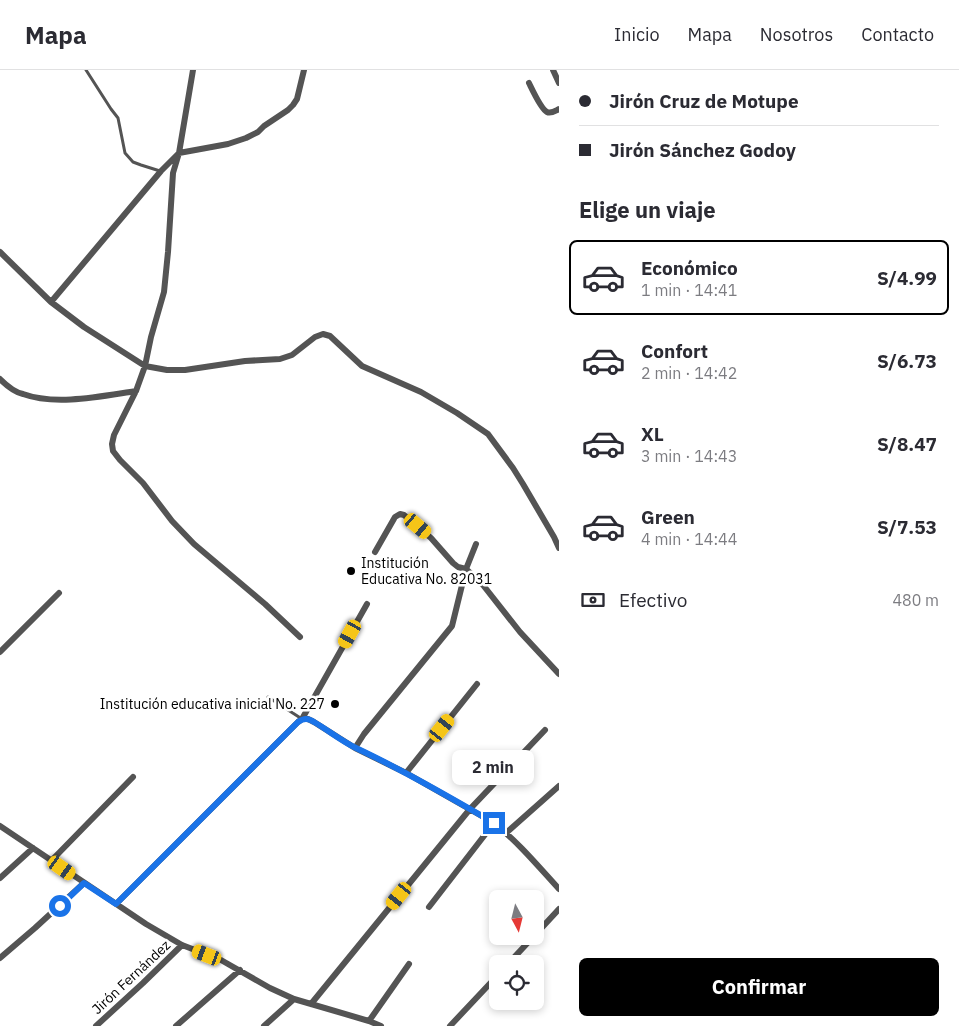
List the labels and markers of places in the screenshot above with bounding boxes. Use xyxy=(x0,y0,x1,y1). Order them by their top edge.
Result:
place label: Institución Educativa No. 82031 xyxy=(361,554,492,588)
marker: Institución Educativa No. 82031 xyxy=(345,565,357,577)
place label: Institución educativa inicial No. 227 xyxy=(100,695,325,713)
marker: Institución educativa inicial No. 227 xyxy=(329,698,341,710)

